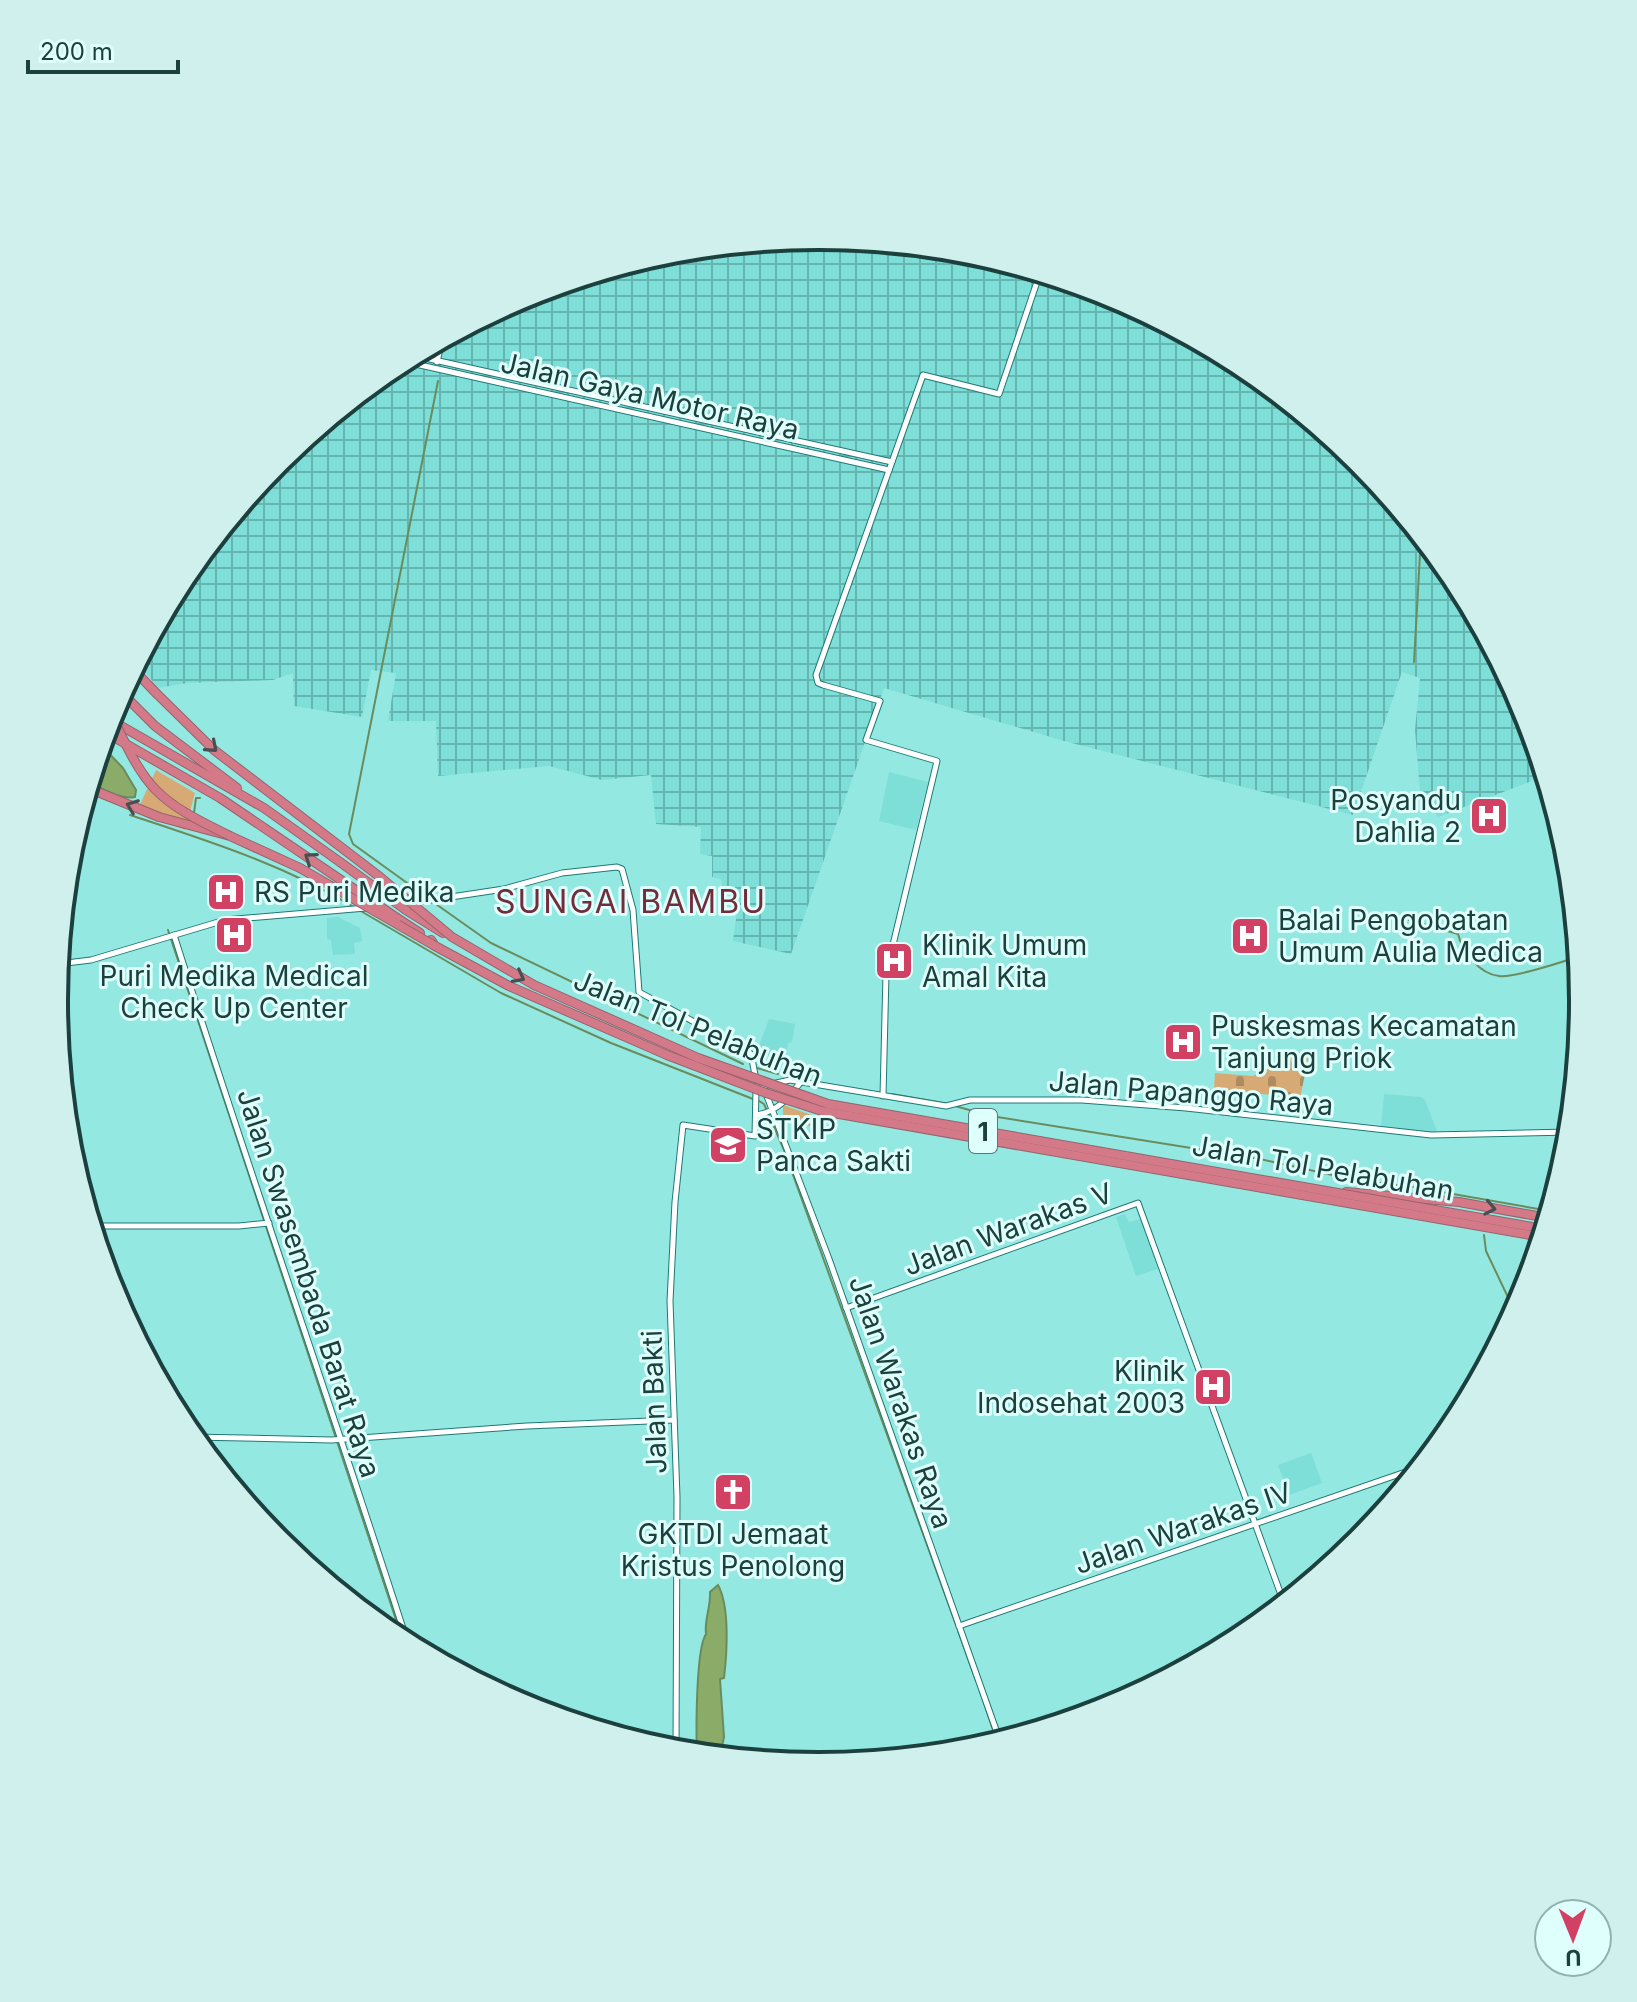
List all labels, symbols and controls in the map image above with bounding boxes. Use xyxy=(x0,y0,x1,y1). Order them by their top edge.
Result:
scale bar xyxy=(28,24,178,74)
text: 200 m xyxy=(40,37,113,66)
street label: Jalan Gaya Motor Raya xyxy=(498,345,802,447)
one-way arrow xyxy=(203,738,218,752)
place label: Posyandu Dahlia 2 xyxy=(1330,783,1461,849)
hospital icon: Posyandu Dahlia 2 xyxy=(1468,795,1510,837)
one-way arrow xyxy=(126,799,140,816)
one-way arrow xyxy=(304,853,318,868)
hospital icon: RS Puri Medika xyxy=(205,871,247,913)
place label: RS Puri Medika xyxy=(254,875,455,909)
district label: SUNGAI BAMBU xyxy=(495,882,767,921)
place label: Balai Pengobatan Umum Aulia Medica xyxy=(1278,903,1543,969)
hospital icon: Puri Medika Medical Check Up Center xyxy=(213,914,255,956)
hospital icon: Balai Pengobatan Umum Aulia Medica xyxy=(1229,915,1271,957)
place label: Klinik Umum Amal Kita xyxy=(922,928,1087,994)
hospital icon: Klinik Umum Amal Kita xyxy=(873,940,915,982)
place label: Puri Medika Medical Check Up Center xyxy=(100,959,368,1025)
street label: Jalan Tol Pelabuhan xyxy=(569,963,827,1093)
one-way arrow xyxy=(511,968,526,983)
place label: Puskesmas Kecamatan Tanjung Priok xyxy=(1211,1009,1517,1075)
hospital icon: Puskesmas Kecamatan Tanjung Priok xyxy=(1162,1021,1204,1063)
street label: Jalan Papanggo Raya xyxy=(1047,1064,1335,1122)
street label: Jalan Swasembada Barat Raya xyxy=(230,1084,388,1482)
road number: 1 xyxy=(969,1109,997,1153)
place label: STKIP Panca Sakti xyxy=(756,1112,911,1178)
school or university icon: STKIP Panca Sakti xyxy=(707,1124,749,1166)
street label: Jalan Tol Pelabuhan xyxy=(1190,1128,1456,1208)
street label: Jalan Warakas V xyxy=(899,1175,1117,1283)
one-way arrow xyxy=(1483,1198,1496,1215)
street label: Jalan Warakas Raya xyxy=(842,1271,960,1533)
street label: Jalan Bakti xyxy=(634,1329,674,1475)
place label: Klinik Indosehat 2003 xyxy=(977,1354,1185,1420)
hospital icon: Klinik Indosehat 2003 xyxy=(1192,1366,1234,1408)
church icon: GKTDI Jemaat Kristus Penolong xyxy=(712,1471,754,1513)
street label: Jalan Warakas IV xyxy=(1070,1475,1296,1581)
place label: GKTDI Jemaat Kristus Penolong xyxy=(621,1517,845,1583)
north arrow xyxy=(1533,1898,1613,1978)
text: U xyxy=(1565,1945,1582,1971)

